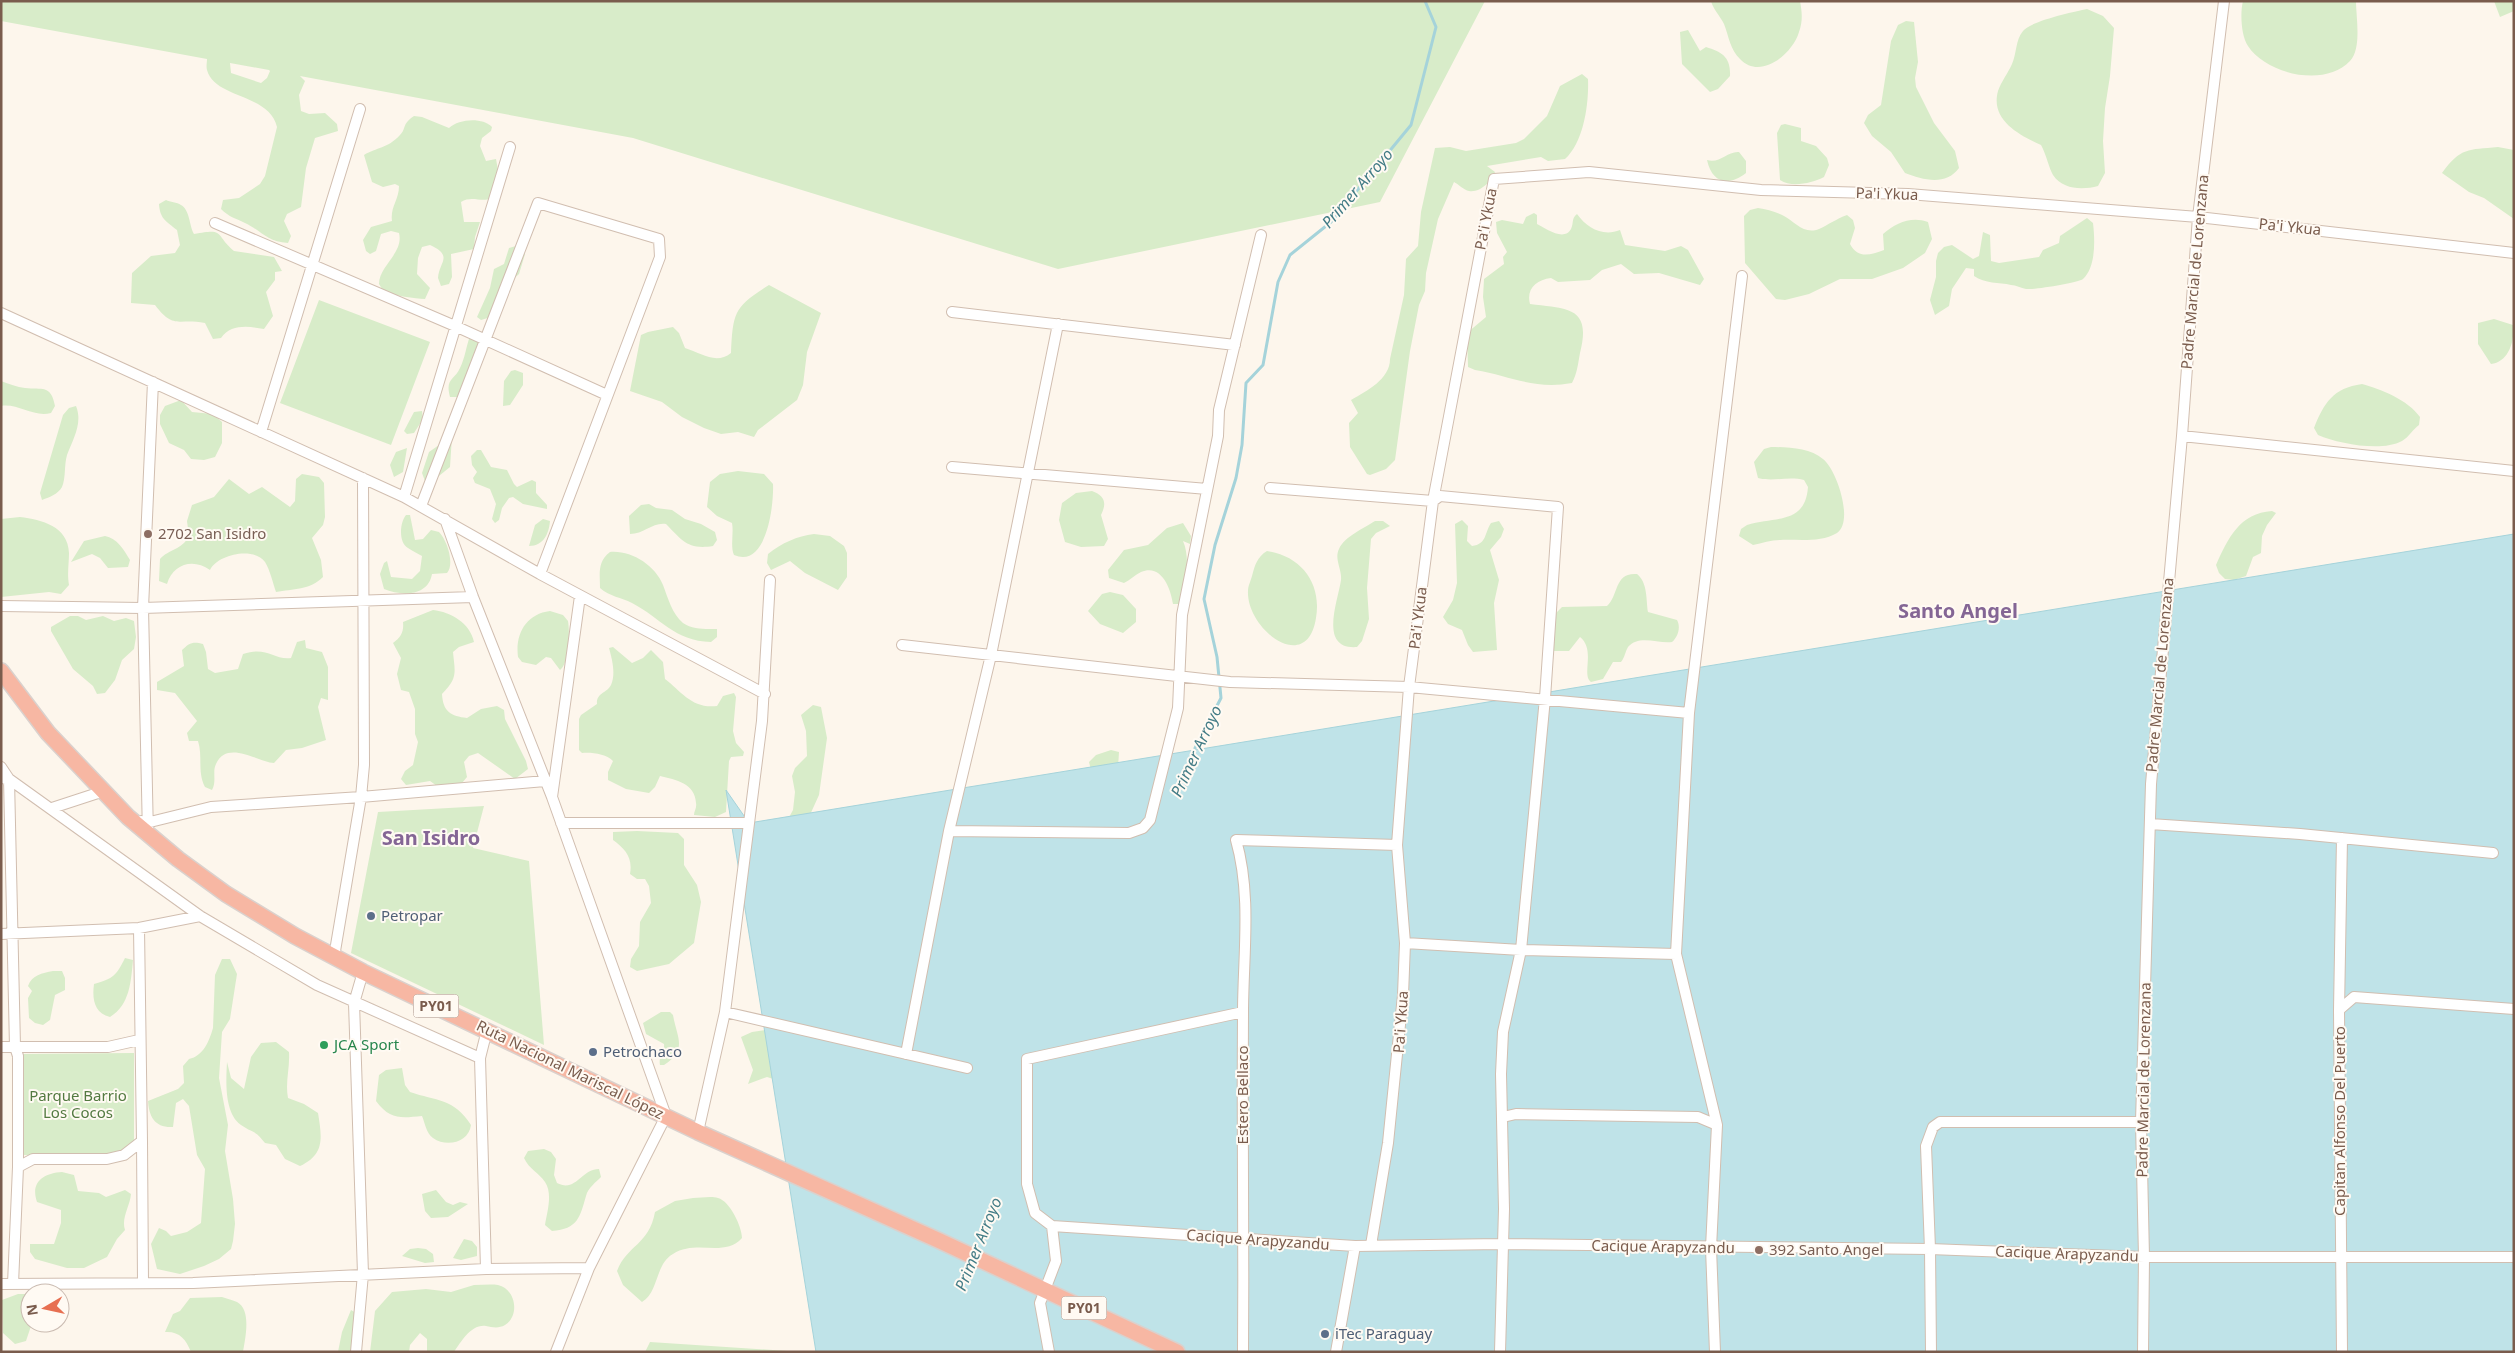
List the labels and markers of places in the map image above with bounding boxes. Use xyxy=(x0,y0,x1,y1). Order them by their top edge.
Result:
place label: 2702 San Isidro xyxy=(158,523,266,543)
marker: 2702 San Isidro xyxy=(142,528,154,540)
place label: Petropar xyxy=(381,905,443,925)
marker: Petropar xyxy=(365,910,377,922)
place label: JCA Sport xyxy=(332,1034,400,1054)
marker: JCA Sport xyxy=(318,1039,330,1051)
place label: Petrochaco xyxy=(603,1041,682,1061)
marker: Petrochaco xyxy=(587,1046,599,1058)
place label: 392 Santo Angel xyxy=(1769,1239,1883,1259)
marker: 392 Santo Angel xyxy=(1753,1244,1765,1256)
place label: iTec Paraguay xyxy=(1335,1323,1432,1343)
marker: iTec Paraguay xyxy=(1319,1328,1331,1340)

